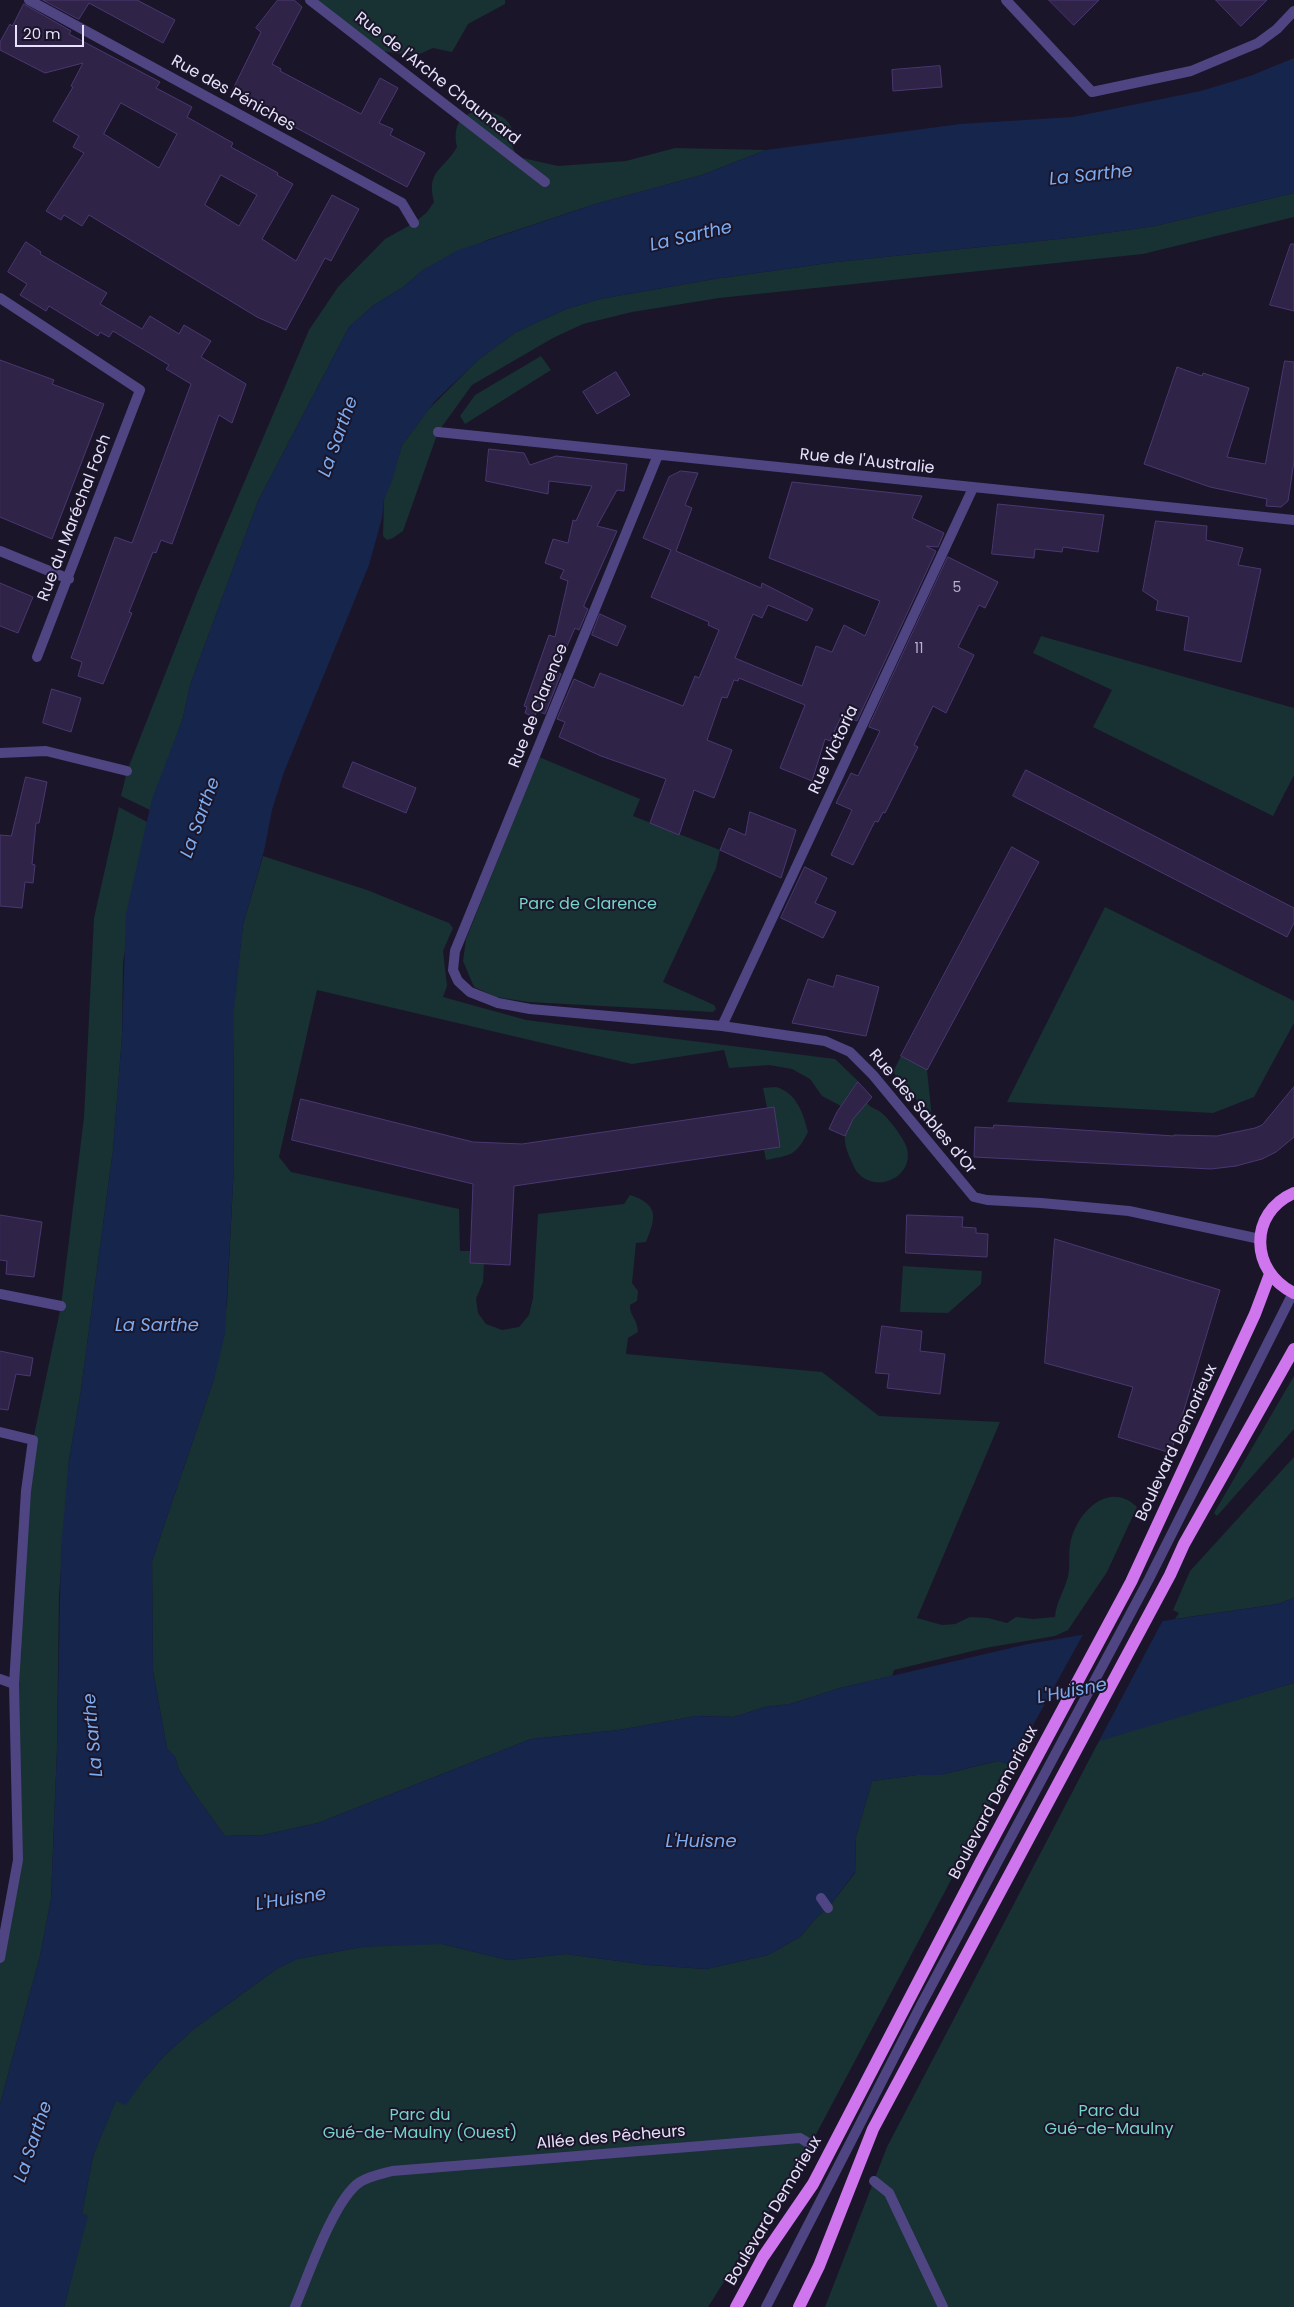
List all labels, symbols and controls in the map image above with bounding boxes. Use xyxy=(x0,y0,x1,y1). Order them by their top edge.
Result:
street label: Rue de l'Arche Chaumard xyxy=(351,9,523,149)
scale bar xyxy=(18,15,86,47)
text: 20 m xyxy=(23,23,61,44)
street label: Rue des Péniches xyxy=(168,52,298,136)
water label: La Sarthe xyxy=(1048,161,1134,191)
water label: La Sarthe xyxy=(648,217,734,257)
water label: La Sarthe xyxy=(315,394,363,480)
street label: Rue du Maréchal Foch xyxy=(34,432,116,604)
street label: Rue de l'Australie xyxy=(799,445,935,479)
house number: 5 xyxy=(953,580,961,596)
street label: Rue de Clarence xyxy=(505,641,573,771)
house number: 11 xyxy=(915,641,923,657)
street label: Rue Victoria xyxy=(805,703,863,797)
water label: La Sarthe xyxy=(177,775,225,861)
park label: Parc de Clarence xyxy=(519,895,657,915)
street label: Rue des Sables d'Or xyxy=(864,1046,980,1178)
water label: La Sarthe xyxy=(115,1315,199,1337)
street label: Boulevard Demorieux xyxy=(1132,1362,1222,1524)
water label: L'Huisne xyxy=(1035,1675,1109,1709)
water label: La Sarthe xyxy=(80,1692,108,1778)
street label: Boulevard Demorieux xyxy=(945,1723,1043,1883)
water label: L'Huisne xyxy=(665,1831,737,1853)
water label: L'Huisne xyxy=(254,1884,328,1916)
water label: La Sarthe xyxy=(10,2099,58,2185)
park label: Parc du Gué-de-Maulny xyxy=(1045,2102,1173,2140)
park label: Parc du Gué-de-Maulny (Ouest) xyxy=(323,2106,517,2144)
street label: Allée des Pêcheurs xyxy=(536,2122,686,2154)
street label: Boulevard Demorieux xyxy=(722,2133,826,2289)

